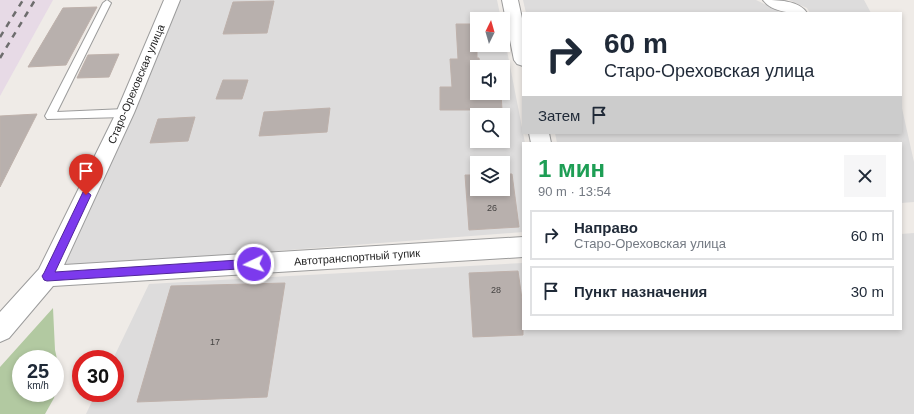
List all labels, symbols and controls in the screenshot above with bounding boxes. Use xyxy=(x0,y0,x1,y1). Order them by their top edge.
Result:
north arrow xyxy=(470,12,510,52)
map controls xyxy=(470,12,510,196)
street label: Старо-Ореховская улица xyxy=(105,22,167,146)
icon: right xyxy=(538,28,590,80)
text: 60 m xyxy=(604,28,668,59)
button: sound xyxy=(470,60,510,100)
text: Старо-Ореховская улица xyxy=(604,61,814,81)
icon: arrive xyxy=(588,104,610,126)
text: Затем xyxy=(538,107,580,124)
button: search xyxy=(470,108,510,148)
pin xyxy=(69,154,103,195)
text: 1 мин xyxy=(538,155,605,182)
button: close xyxy=(844,155,886,197)
button: layers xyxy=(470,156,510,196)
icon: arrive xyxy=(75,160,97,182)
text: 90 m · 13:54 xyxy=(538,184,611,199)
house number: 26 xyxy=(487,203,497,213)
text: Направо xyxy=(574,219,638,236)
icon: right xyxy=(540,224,562,246)
text: 60 m xyxy=(851,227,884,244)
text: Старо-Ореховская улица xyxy=(574,236,726,251)
position arrow xyxy=(233,243,275,285)
street label: Автотранспортный тупик xyxy=(294,247,421,267)
icon: arrive xyxy=(540,280,562,302)
text: Пункт назначения xyxy=(574,283,707,300)
text: 30 m xyxy=(851,283,884,300)
house number: 28 xyxy=(491,285,501,295)
house number: 17 xyxy=(210,337,220,347)
speed limit sign: 30 xyxy=(72,350,124,402)
text: 25 xyxy=(27,360,49,382)
text: km/h xyxy=(27,380,49,391)

